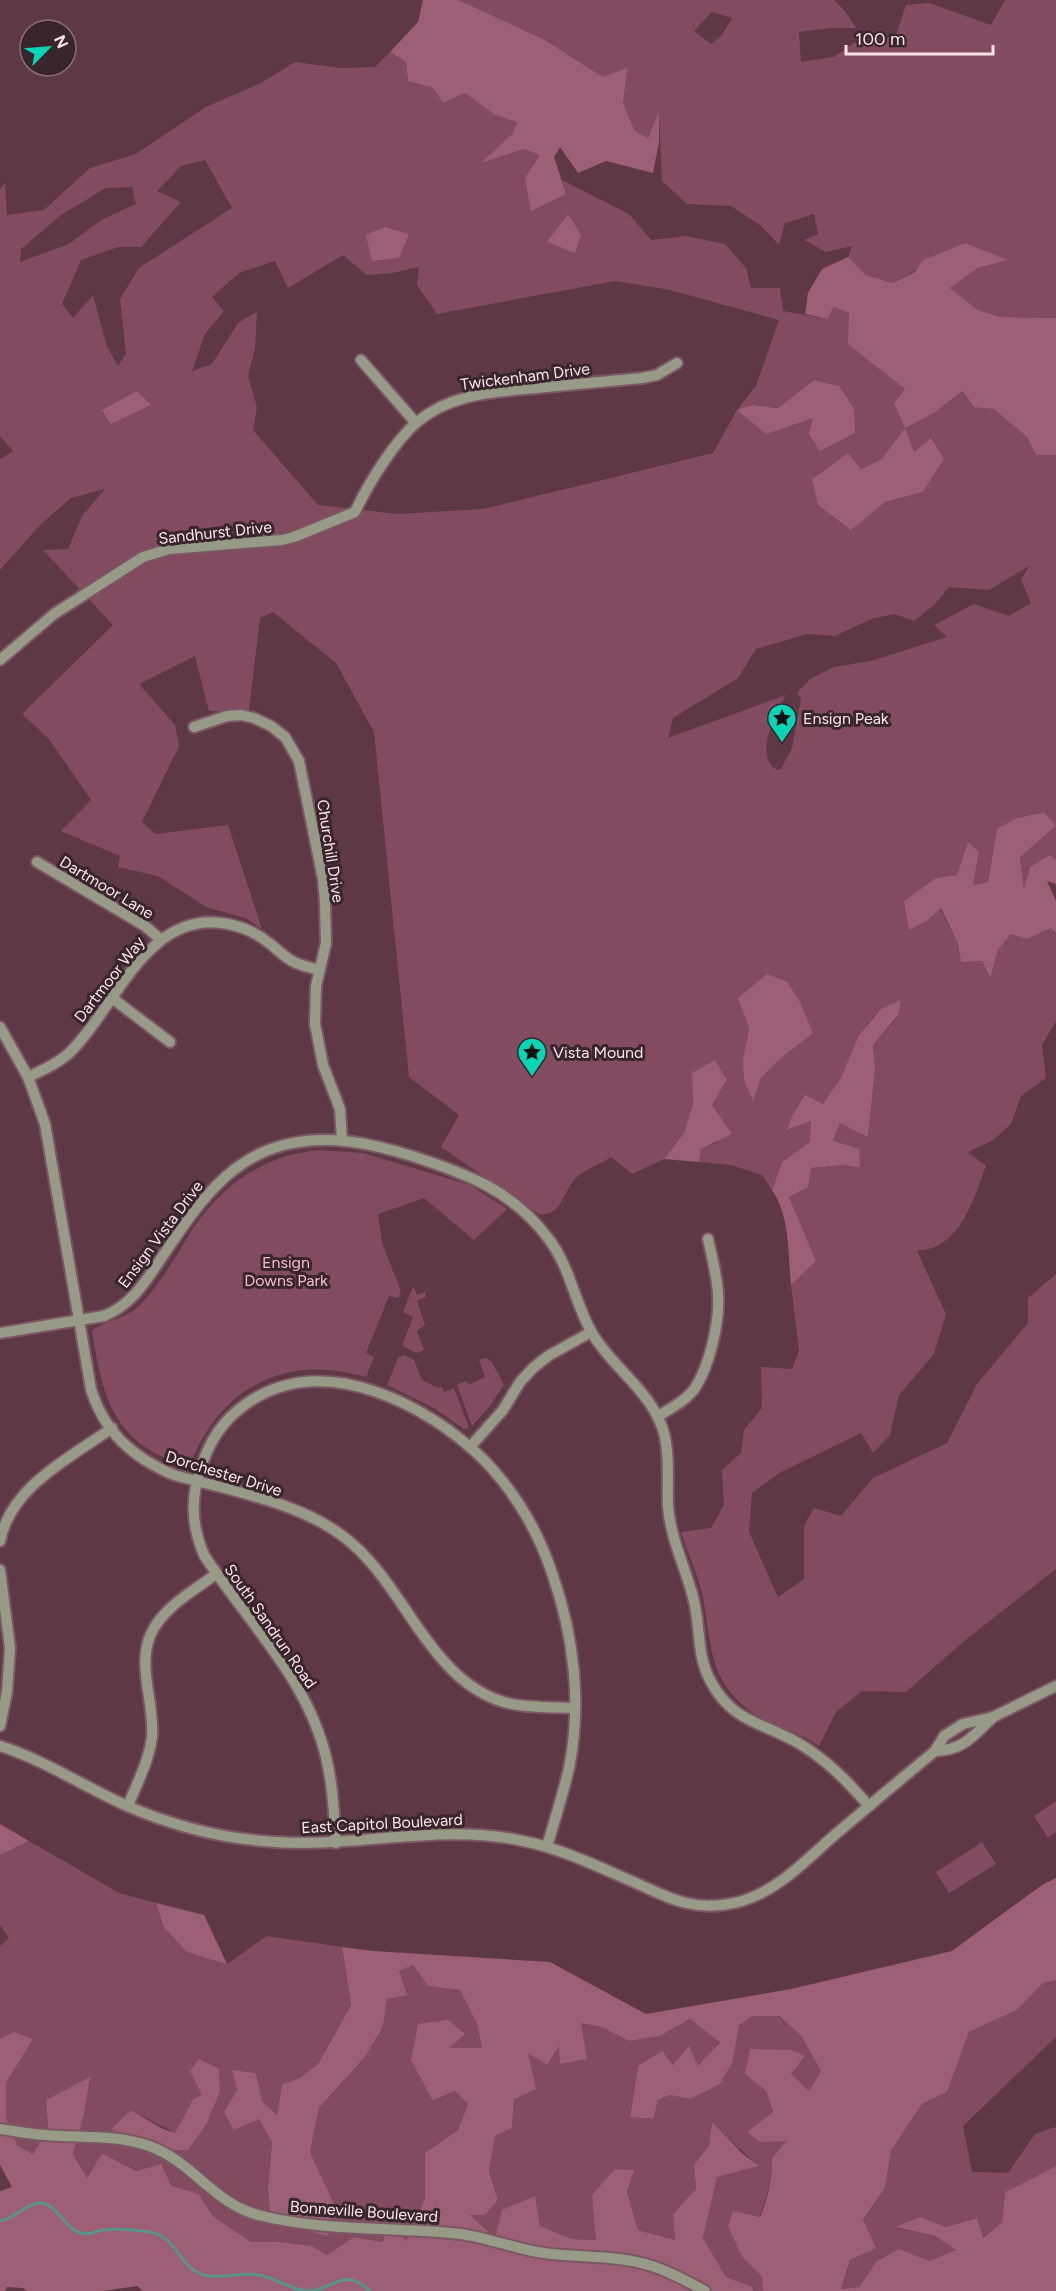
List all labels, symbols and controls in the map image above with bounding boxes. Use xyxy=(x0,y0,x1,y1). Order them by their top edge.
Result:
north arrow xyxy=(18,18,78,78)
scale bar xyxy=(846,18,993,56)
text: 100 m xyxy=(855,28,905,50)
text: N xyxy=(50,32,72,51)
street label: Twickenham Drive xyxy=(459,359,591,394)
street label: Sandhurst Drive xyxy=(157,517,273,548)
place icon: Ensign Peak xyxy=(766,702,798,744)
place label: Ensign Peak xyxy=(803,709,889,728)
street label: Churchill Drive xyxy=(313,798,348,904)
street label: Dartmoor Lane xyxy=(56,852,157,923)
street label: Dartmoor Way xyxy=(70,932,149,1026)
place icon: Vista Mound xyxy=(516,1036,548,1078)
place label: Vista Mound xyxy=(553,1043,643,1062)
street label: Ensign Vista Drive xyxy=(114,1177,207,1292)
park label: Ensign Downs Park xyxy=(244,1253,328,1290)
street label: Dorchester Drive xyxy=(163,1447,285,1500)
street label: South Sandrun Road xyxy=(221,1561,321,1692)
street label: East Capitol Boulevard xyxy=(301,1810,463,1837)
street label: Bonneville Boulevard xyxy=(289,2197,439,2226)

